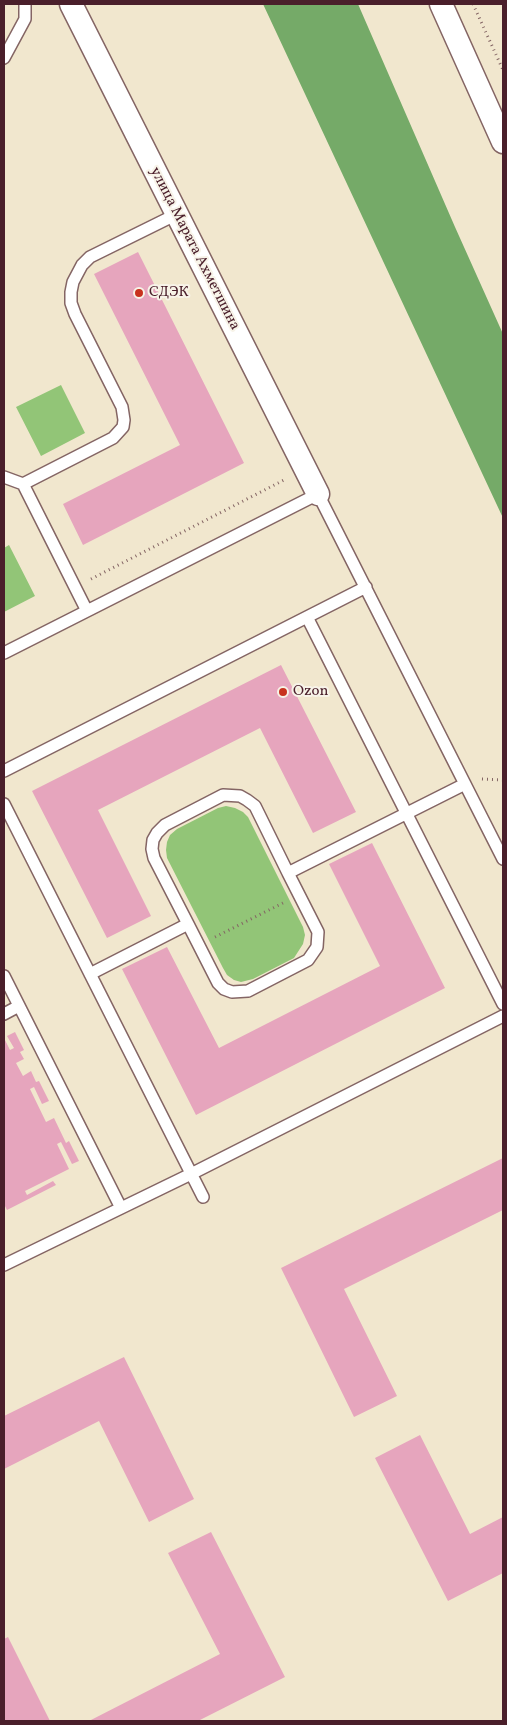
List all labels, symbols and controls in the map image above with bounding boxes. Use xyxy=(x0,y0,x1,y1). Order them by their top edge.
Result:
street label: улица Марата Ахметшина xyxy=(145,164,243,334)
place label: СДЭК xyxy=(149,284,189,302)
marker: СДЭК xyxy=(133,287,145,299)
place label: Ozon xyxy=(293,683,328,701)
marker: Ozon xyxy=(277,686,289,698)

